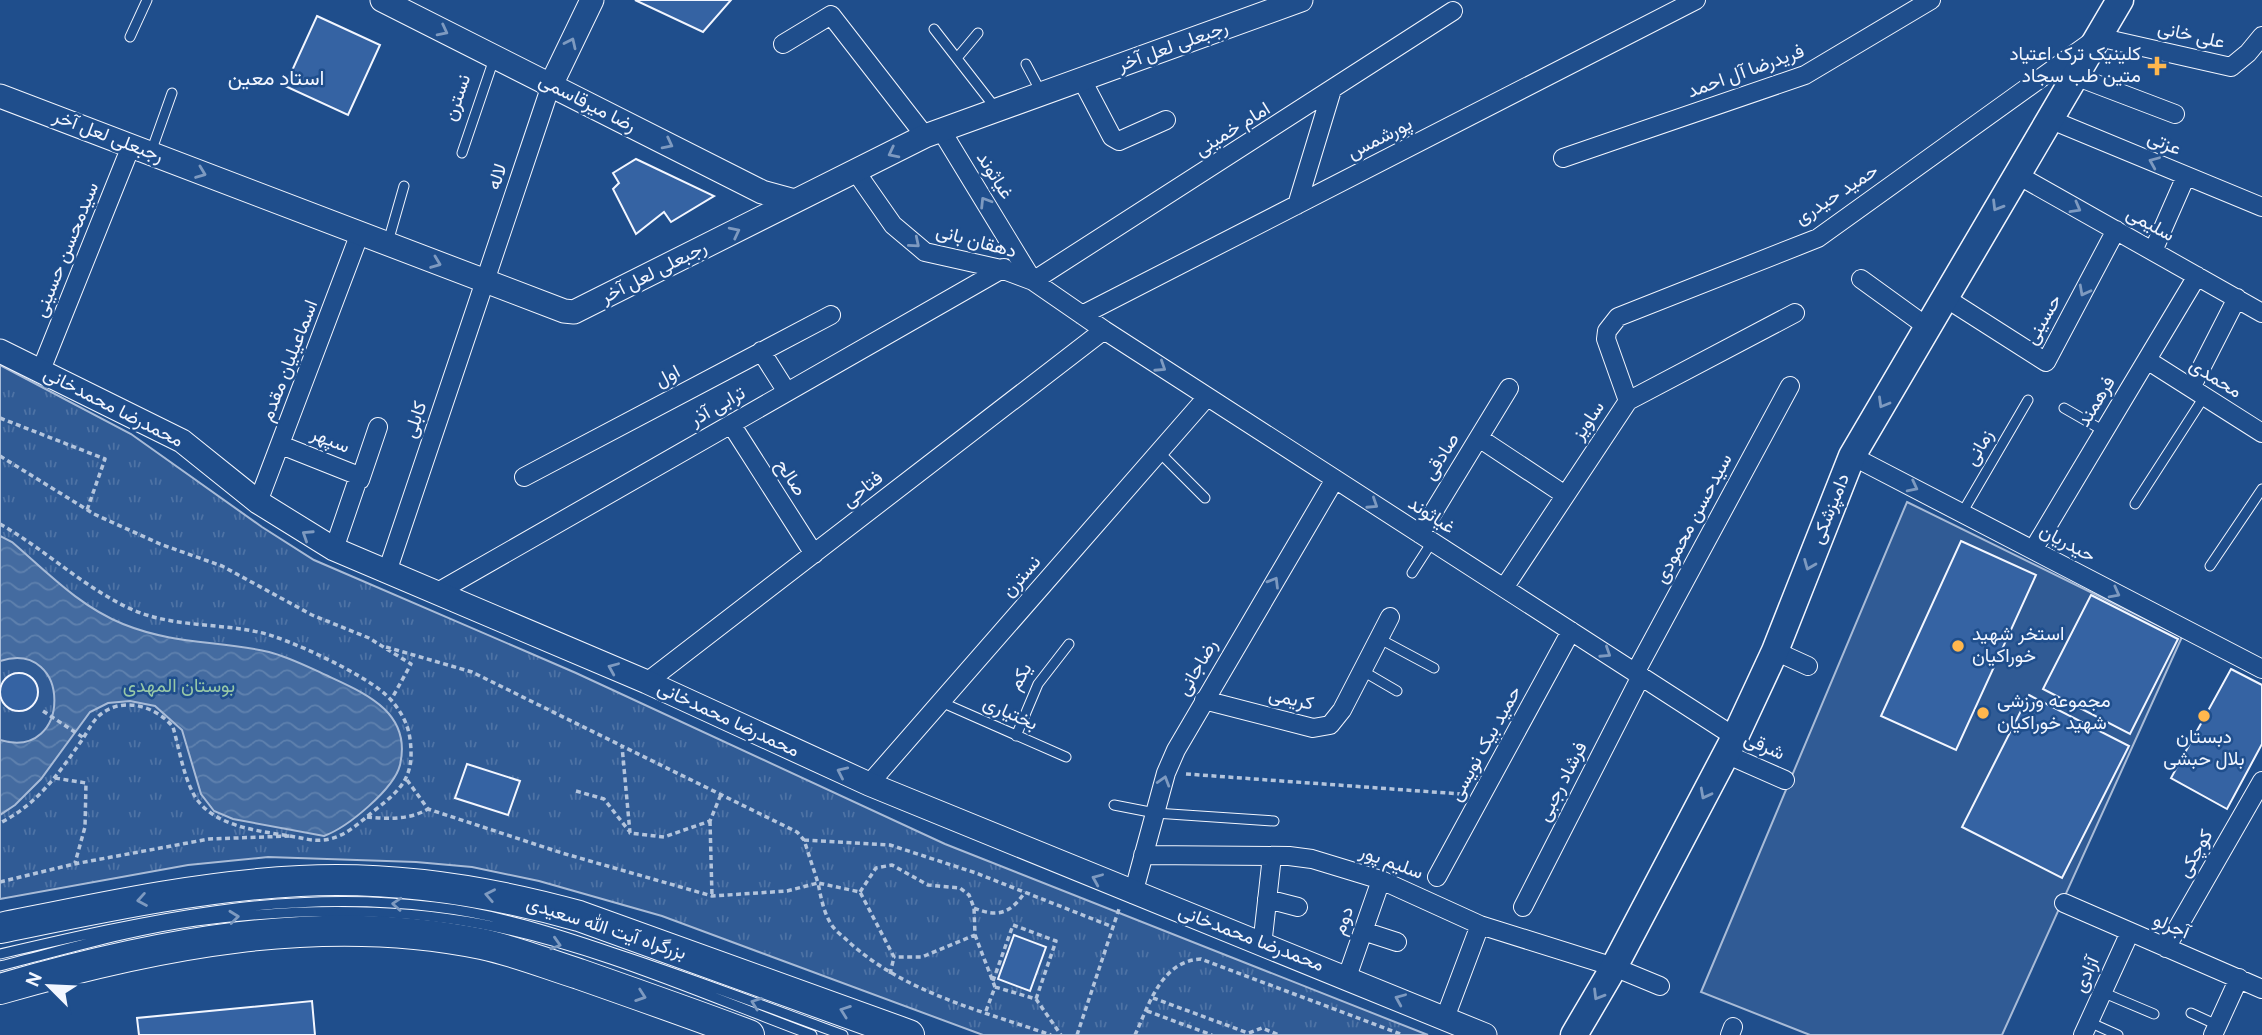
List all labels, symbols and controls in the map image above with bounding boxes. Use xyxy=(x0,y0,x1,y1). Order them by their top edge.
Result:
street label: رجبعلی لعل آخر xyxy=(1113,16,1232,78)
street label: علی خانی xyxy=(2155,17,2227,55)
one-way arrow xyxy=(436,22,448,36)
one-way arrow xyxy=(563,38,577,50)
street label: فریدرضا آل احمد xyxy=(1684,40,1808,104)
place label: کلینیک ترک اعتیاد متین طب سجاد xyxy=(2009,43,2141,89)
marker: کلینیک ترک اعتیاد متین طب سجاد xyxy=(2147,56,2167,76)
district label: استاد معین xyxy=(228,66,324,93)
street label: رضا میرقاسمی xyxy=(534,69,640,139)
street label: نسترن xyxy=(439,71,477,125)
street label: امام خمینی xyxy=(1191,97,1275,163)
street label: رجبعلی لعل آخر xyxy=(49,105,166,169)
street label: پورشمس xyxy=(1343,112,1417,166)
street label: عزتی xyxy=(2144,126,2184,162)
one-way arrow xyxy=(660,136,673,150)
one-way arrow xyxy=(888,144,901,158)
street label: غیاثوند xyxy=(970,148,1018,204)
one-way arrow xyxy=(2148,157,2160,171)
street label: حمید حیدری xyxy=(1791,159,1883,231)
street label: لاله xyxy=(482,161,514,193)
one-way arrow xyxy=(194,164,206,178)
street label: سیدمحسن حسینی xyxy=(29,179,105,321)
one-way arrow xyxy=(980,196,993,209)
one-way arrow xyxy=(1993,199,2006,212)
one-way arrow xyxy=(2069,200,2081,213)
street label: سلیمی xyxy=(2122,202,2178,248)
street label: دهقان بانی xyxy=(933,220,1019,264)
one-way arrow xyxy=(728,226,740,240)
one-way arrow xyxy=(906,235,919,247)
street label: رجبعلی لعل آخر xyxy=(596,236,711,310)
one-way arrow xyxy=(430,254,442,268)
one-way arrow xyxy=(2079,284,2092,296)
street label: حسینی xyxy=(2020,290,2068,350)
street label: اسماعیلیان مقدم xyxy=(256,297,324,425)
street label: محمدی xyxy=(2184,354,2246,404)
one-way arrow xyxy=(1154,359,1167,372)
street label: اول xyxy=(651,361,685,393)
street label: محمدرضا محمدخانی xyxy=(39,362,187,454)
street label: فرهمند xyxy=(2073,372,2121,432)
street label: ترابی آذر xyxy=(685,381,750,433)
one-way arrow xyxy=(1878,395,1891,408)
street label: ساویز xyxy=(1567,397,1611,446)
street label: کابلی xyxy=(399,398,433,442)
street label: سپهر xyxy=(306,422,353,460)
street label: زمانی xyxy=(1960,426,2000,470)
street label: صادقی xyxy=(1418,429,1466,485)
street label: سیدحسن محمودی xyxy=(1650,450,1738,588)
street label: صالح xyxy=(769,455,811,501)
street label: فتاحی xyxy=(837,466,889,514)
street label: دامپزشکی xyxy=(1806,470,1856,548)
one-way arrow xyxy=(1906,479,1918,493)
street label: غیاثوند xyxy=(1403,492,1459,540)
one-way arrow xyxy=(1365,495,1378,508)
street label: حیدریان xyxy=(2035,519,2099,569)
one-way arrow xyxy=(302,531,315,543)
street label: نسترن xyxy=(997,551,1047,603)
one-way arrow xyxy=(1803,558,1817,570)
one-way arrow xyxy=(1265,577,1278,590)
one-way arrow xyxy=(2107,584,2120,598)
place label: استخر شهید خوراکیان xyxy=(1972,623,2064,669)
street label: رضاجانی xyxy=(1172,635,1224,701)
marker: استخر شهید خوراکیان xyxy=(1950,638,1966,654)
one-way arrow xyxy=(1598,645,1611,658)
street label: یکم xyxy=(1004,659,1038,695)
one-way arrow xyxy=(607,662,620,676)
park label: بوستان المهدی xyxy=(123,675,235,699)
street label: محمدرضا محمدخانی xyxy=(653,677,803,763)
street label: حمید بیک نویسی xyxy=(1444,682,1528,806)
street label: کریمی xyxy=(1266,683,1316,717)
place label: مجموعه ورزشی شهید خوراکیان xyxy=(1997,690,2111,736)
street label: بختیاری xyxy=(979,691,1041,737)
marker: مجموعه ورزشی شهید خوراکیان xyxy=(1975,705,1991,721)
marker: دبستان بلال حبشی xyxy=(2196,708,2212,724)
place label: دبستان بلال حبشی xyxy=(2163,726,2245,772)
street label: شرقی xyxy=(1740,727,1788,767)
street label: فرشاد رجبی xyxy=(1533,738,1593,826)
one-way arrow xyxy=(837,766,849,780)
one-way arrow xyxy=(1156,775,1171,787)
one-way arrow xyxy=(1700,787,1713,800)
street label: کوچکی xyxy=(2173,826,2219,882)
street label: سلیم پور xyxy=(1355,840,1426,886)
one-way arrow xyxy=(1092,873,1104,887)
one-way arrow xyxy=(484,888,496,903)
one-way arrow xyxy=(136,892,148,907)
street label: بزرگراه آیت الله سعیدی xyxy=(523,892,689,966)
one-way arrow xyxy=(391,897,402,912)
street label: محمدرضا محمدخانی xyxy=(1175,900,1327,978)
street label: دوم xyxy=(1328,903,1360,939)
street label: آجرلو xyxy=(2149,909,2194,946)
one-way arrow xyxy=(229,910,240,925)
one-way arrow xyxy=(550,935,562,950)
north arrow xyxy=(14,951,84,1021)
street label: آزادی xyxy=(2069,952,2106,997)
text: N xyxy=(22,969,49,991)
one-way arrow xyxy=(634,988,646,1002)
one-way arrow xyxy=(1593,988,1606,1001)
one-way arrow xyxy=(1394,993,1407,1007)
one-way arrow xyxy=(751,997,763,1011)
one-way arrow xyxy=(840,1005,852,1019)

